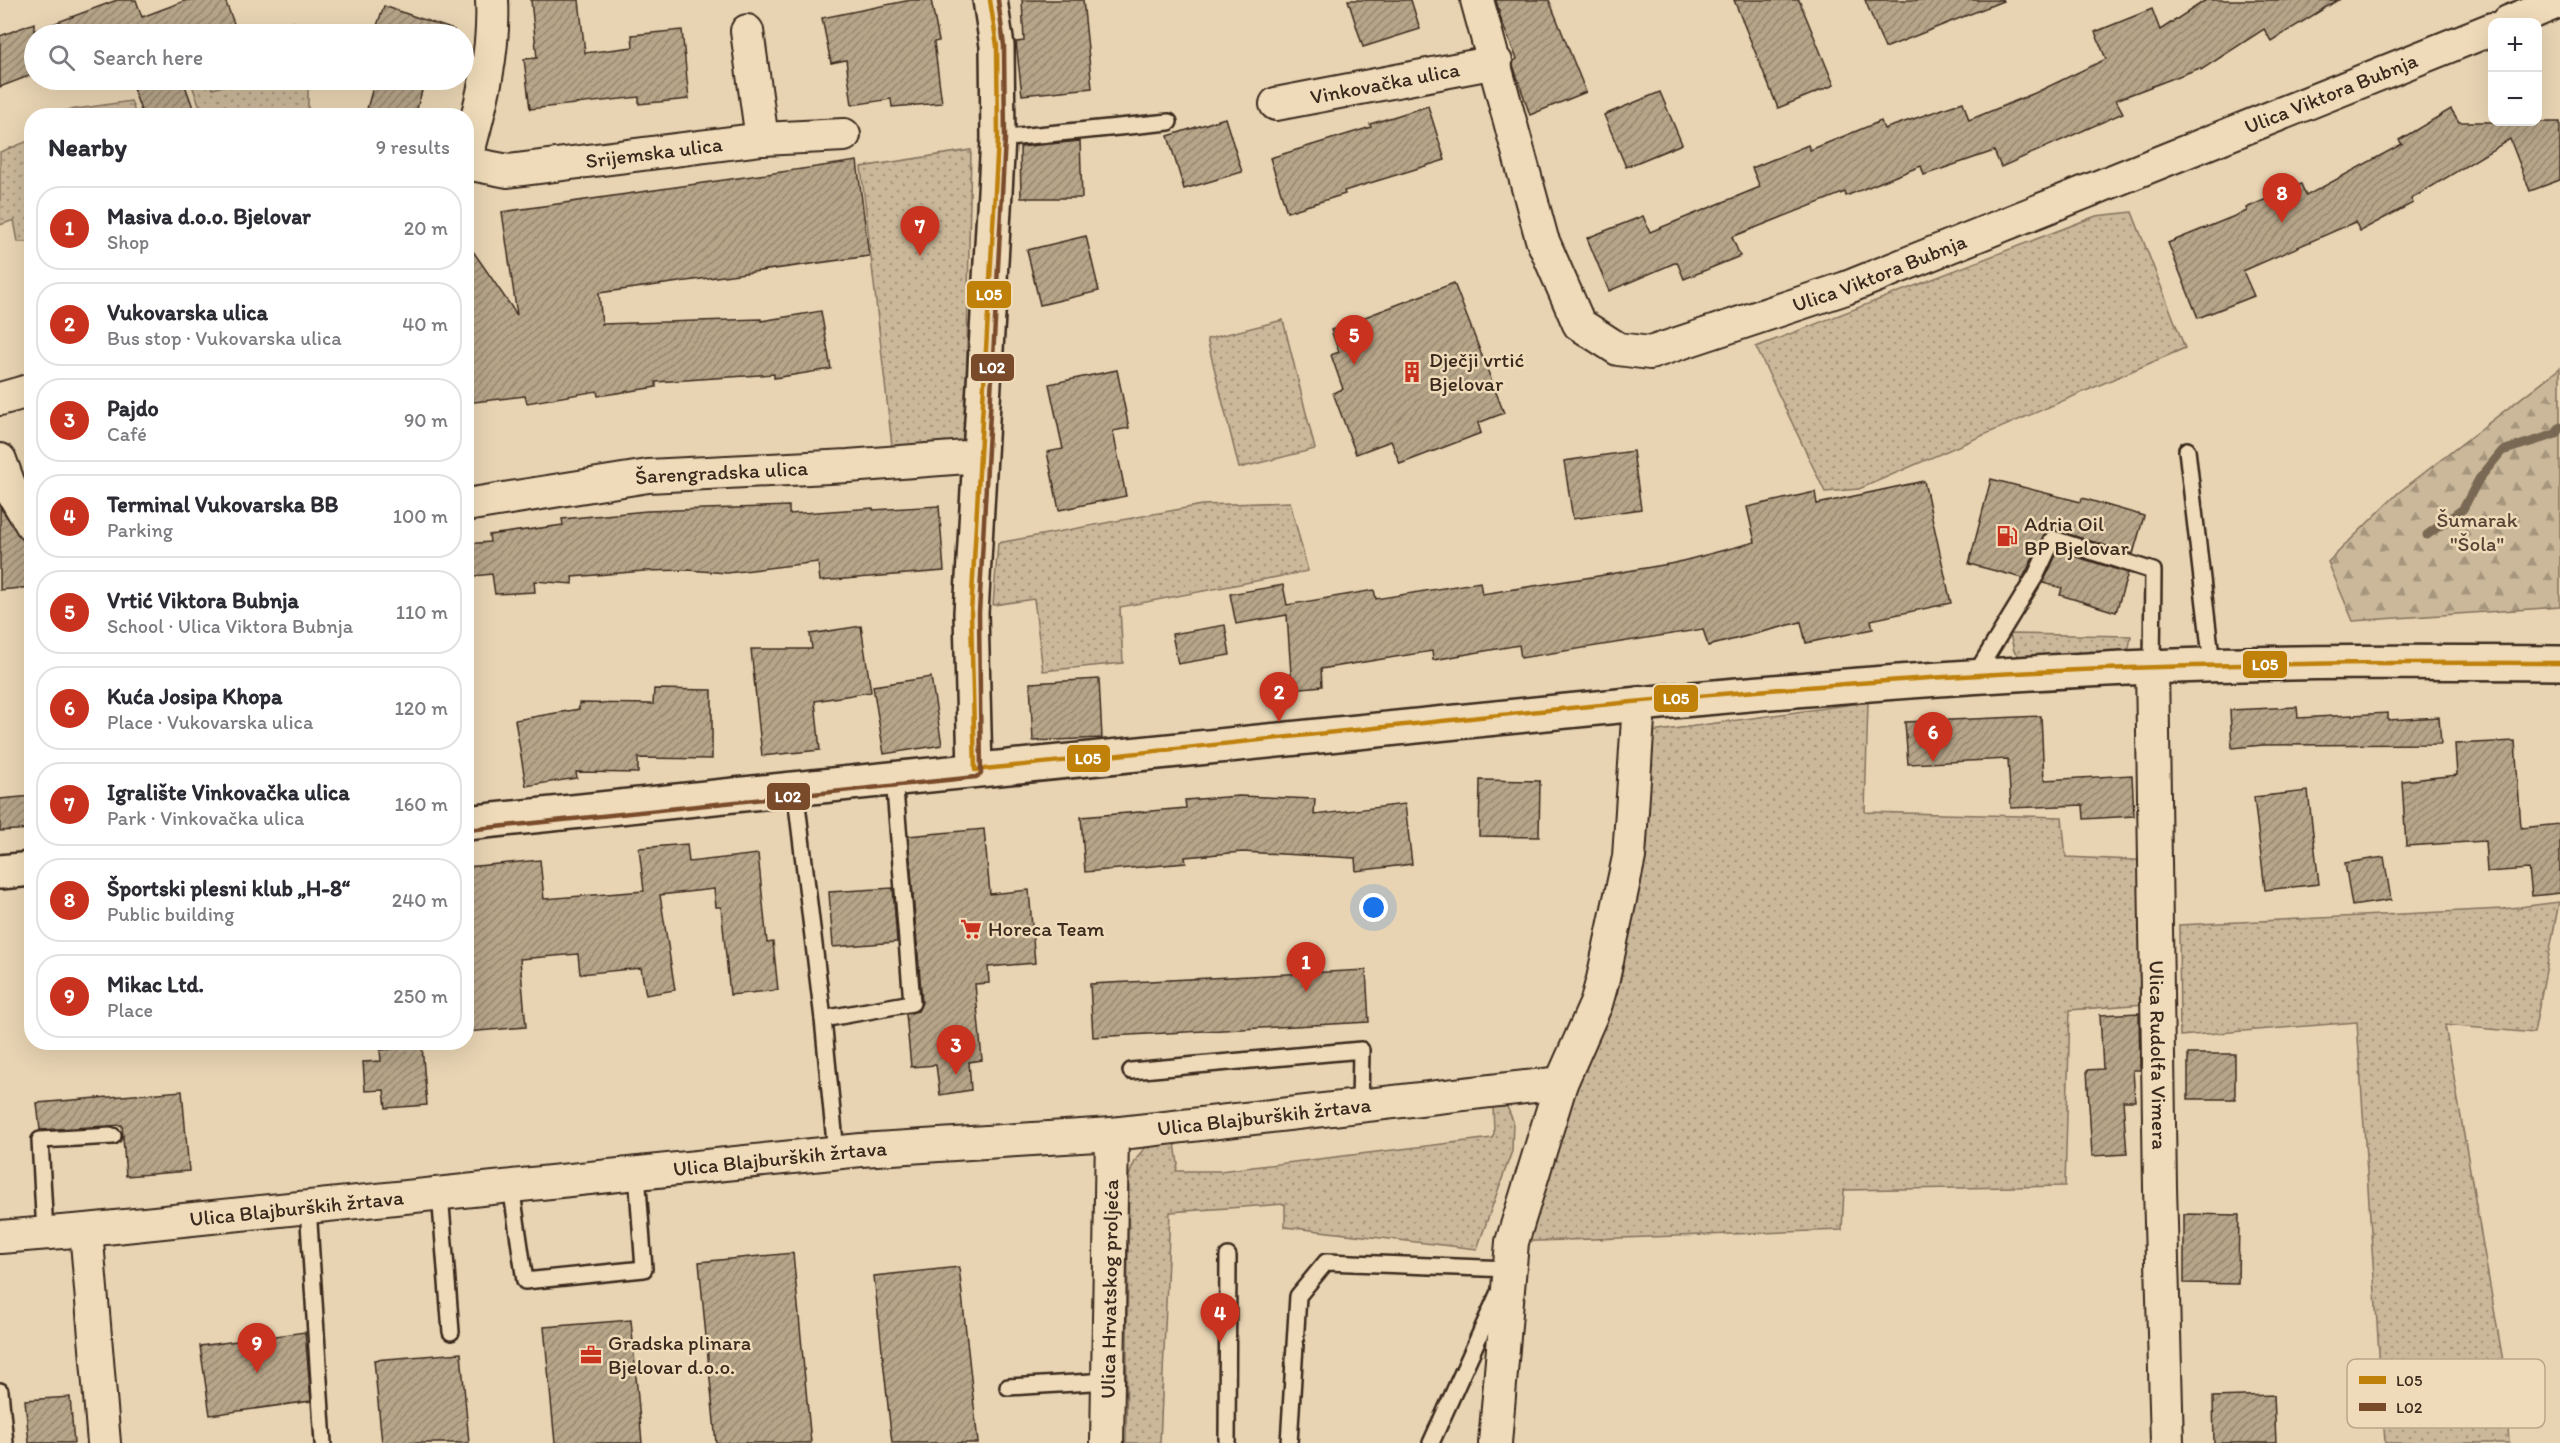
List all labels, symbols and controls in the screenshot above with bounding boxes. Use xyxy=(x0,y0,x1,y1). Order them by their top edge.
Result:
map controls xyxy=(2488,18,2542,126)
button: + xyxy=(2488,18,2542,72)
search box xyxy=(24,24,474,90)
icon: search xyxy=(45,41,78,74)
text: Search here xyxy=(93,44,203,71)
street label: Ulica Viktora Bubnja xyxy=(2241,47,2421,139)
street label: Vinkovačka ulica xyxy=(1308,56,1462,109)
button: − xyxy=(2488,72,2542,126)
text: Nearby xyxy=(48,131,127,163)
street label: Srijemska ulica xyxy=(584,131,724,173)
text: 9 results xyxy=(376,135,450,159)
pin: 8 xyxy=(2262,174,2302,223)
text: Masiva d.o.o. Bjelovar xyxy=(107,203,311,230)
pin: 7 xyxy=(900,206,940,256)
text: 1 xyxy=(65,216,74,240)
text: 20 m xyxy=(404,216,448,240)
street label: Ulica Viktora Bubnja xyxy=(1789,228,1970,317)
text: Shop xyxy=(107,230,149,254)
line badge: L05 xyxy=(966,280,1012,309)
text: L05 xyxy=(976,285,1003,304)
text: Vukovarska ulica xyxy=(107,299,268,326)
text: 2 xyxy=(64,312,75,336)
text: 40 m xyxy=(402,312,448,336)
pin: 5 xyxy=(1334,316,1374,365)
text: Bus stop · Vukovarska ulica xyxy=(107,326,342,350)
place label: Dječji vrtić Bjelovar xyxy=(1429,347,1524,396)
line badge: L02 xyxy=(970,353,1015,382)
text: L02 xyxy=(979,358,1006,377)
building icon: Dječji vrtić Bjelovar xyxy=(1400,360,1424,384)
text: Pajdo xyxy=(107,395,159,422)
text: 3 xyxy=(64,408,75,432)
text: 90 m xyxy=(404,408,448,432)
text: Café xyxy=(107,422,147,446)
street label: Šarengradska ulica xyxy=(633,455,809,490)
text: Terminal Vukovarska BB xyxy=(107,491,338,518)
text: 4 xyxy=(63,504,76,528)
text: 100 m xyxy=(393,504,448,528)
park label: Šumarak "Šola" xyxy=(2436,507,2518,556)
place label: Adria Oil BP Bjelovar xyxy=(2024,511,2129,560)
text: Parking xyxy=(107,518,173,542)
fuel station icon: Adria Oil BP Bjelovar xyxy=(1995,524,2019,548)
text: Vrtić Viktora Bubnja xyxy=(107,587,299,614)
text: 5 xyxy=(64,600,75,624)
text: 110 m xyxy=(396,600,448,624)
text: School · Ulica Viktora Bubnja xyxy=(107,614,353,638)
line badge: L05 xyxy=(2242,650,2288,679)
text: L05 xyxy=(2252,655,2279,674)
pin: 2 xyxy=(1260,672,1298,722)
text: Kuća Josipa Khopa xyxy=(107,683,282,710)
line badge: L05 xyxy=(1653,684,1699,713)
text: L05 xyxy=(1663,689,1690,708)
text: 6 xyxy=(64,696,75,720)
text: 120 m xyxy=(395,696,448,720)
text: Place · Vukovarska ulica xyxy=(107,710,313,734)
pin: 6 xyxy=(1914,712,1952,762)
line badge: L05 xyxy=(1066,744,1111,773)
text: L05 xyxy=(1075,749,1102,768)
text: Igralište Vinkovačka ulica xyxy=(107,779,350,806)
line badge: L02 xyxy=(766,782,811,811)
text: L02 xyxy=(775,787,802,806)
text: 7 xyxy=(65,792,74,816)
text: 160 m xyxy=(395,792,448,816)
text: Park · Vinkovačka ulica xyxy=(107,806,304,830)
text: Športski plesni klub „H-8“ xyxy=(107,875,350,902)
text: 8 xyxy=(64,888,75,912)
text: 240 m xyxy=(392,888,448,912)
your location xyxy=(1359,893,1388,922)
text: Public building xyxy=(107,902,234,926)
place label: Horeca Team xyxy=(988,916,1105,941)
supermarket icon: Horeca Team xyxy=(959,917,983,941)
pin: 1 xyxy=(1286,942,1326,992)
street label: Ulica Rudolfa Vimera xyxy=(2145,960,2172,1150)
text: Mikac Ltd. xyxy=(107,971,204,998)
text: 9 xyxy=(64,984,75,1008)
text: 250 m xyxy=(393,984,448,1008)
text: Place xyxy=(107,998,153,1022)
pin: 3 xyxy=(936,1026,976,1075)
street label: Ulica Blajburških žrtava xyxy=(1156,1092,1372,1141)
street label: Ulica Blajburških žrtava xyxy=(672,1135,888,1181)
street label: Ulica Hrvatskog proljeća xyxy=(1095,1179,1123,1399)
street label: Ulica Blajburških žrtava xyxy=(188,1184,405,1231)
pin: 4 xyxy=(1200,1294,1240,1343)
pin: 9 xyxy=(238,1324,276,1373)
place label: Gradska plinara Bjelovar d.o.o. xyxy=(608,1330,751,1379)
office icon: Gradska plinara Bjelovar d.o.o. xyxy=(579,1343,603,1367)
legend xyxy=(2347,1359,2545,1428)
text: L05 xyxy=(2396,1371,2422,1390)
text: L02 xyxy=(2396,1398,2423,1417)

